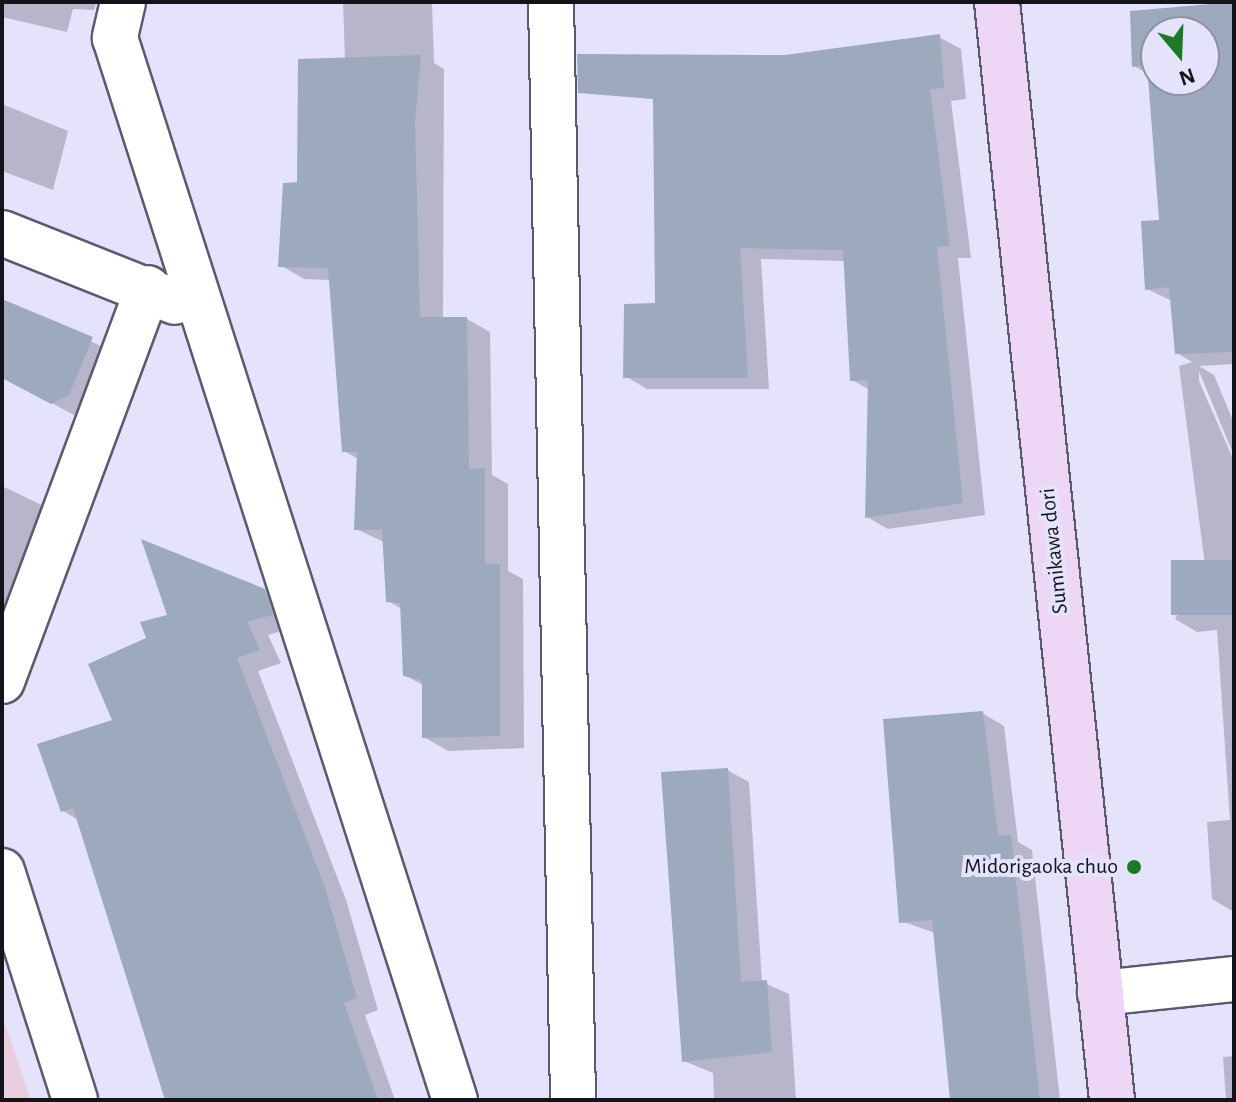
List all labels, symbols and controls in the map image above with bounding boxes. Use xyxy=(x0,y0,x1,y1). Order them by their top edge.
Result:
north arrow xyxy=(1140,16,1220,96)
text: N xyxy=(1176,64,1198,90)
street label: Sumikawa dori xyxy=(1034,487,1074,615)
place label: Midorigaoka chuo xyxy=(964,854,1118,880)
marker: Midorigaoka chuo xyxy=(1125,858,1143,876)

